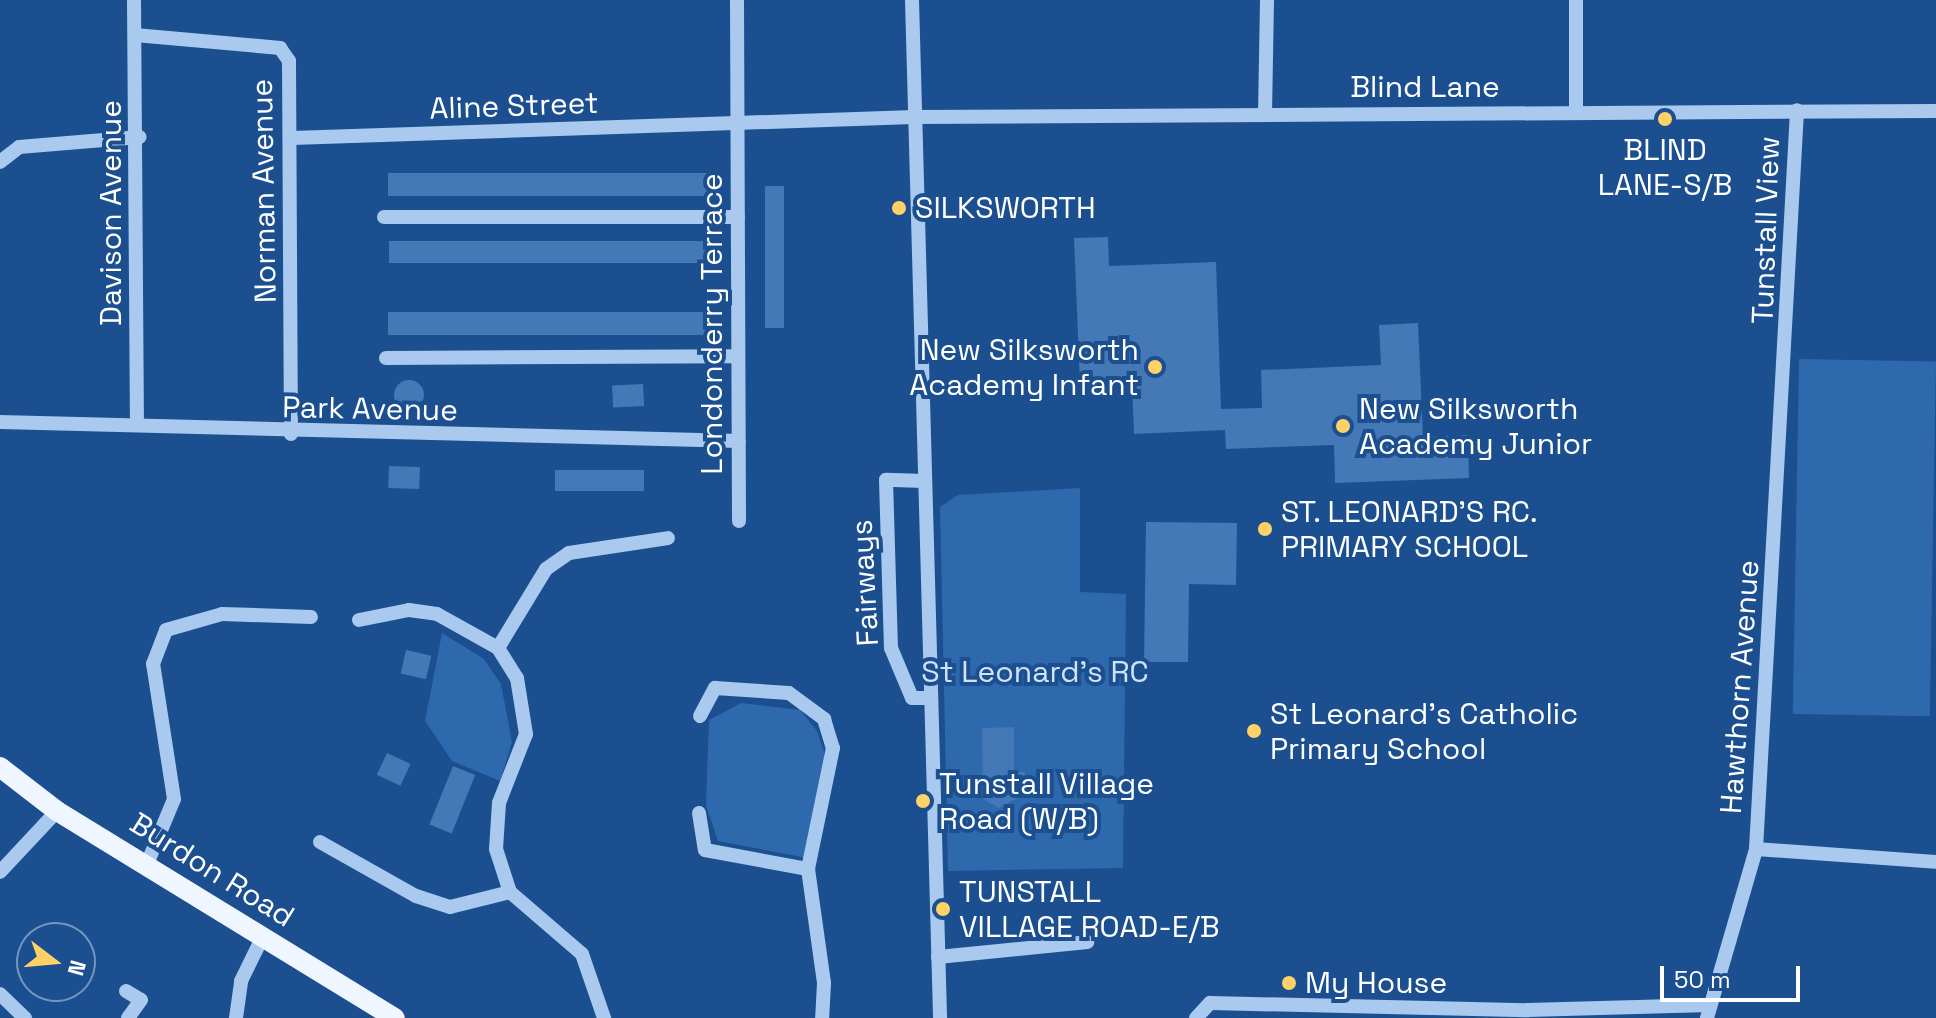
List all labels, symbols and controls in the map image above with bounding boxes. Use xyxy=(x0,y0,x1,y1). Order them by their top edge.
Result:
street label: Blind Lane xyxy=(1350,69,1500,105)
street label: Norman Avenue xyxy=(244,78,284,304)
street label: Aline Street xyxy=(429,85,599,127)
street label: Davison Avenue xyxy=(93,100,129,326)
marker: BLIND LANE-S/B xyxy=(1656,110,1674,128)
place label: BLIND LANE-S/B xyxy=(1598,132,1732,202)
street label: Tunstall View xyxy=(1745,135,1787,325)
street label: Londonderry Terrace xyxy=(694,173,730,475)
place label: SILKSWORTH xyxy=(915,190,1096,226)
marker: SILKSWORTH xyxy=(890,199,908,217)
place label: New Silksworth Academy Infant xyxy=(909,332,1139,402)
marker: New Silksworth Academy Infant xyxy=(1146,358,1164,376)
street label: Park Avenue xyxy=(282,389,458,429)
place label: New Silksworth Academy Junior xyxy=(1359,391,1592,462)
marker: New Silksworth Academy Junior xyxy=(1334,417,1352,435)
place label: ST. LEONARD'S RC. PRIMARY SCHOOL xyxy=(1281,494,1539,564)
street label: Fairways xyxy=(844,519,886,647)
marker: ST. LEONARD'S RC. PRIMARY SCHOOL xyxy=(1256,520,1274,538)
street label: Hawthorn Avenue xyxy=(1713,559,1767,815)
park label: St Leonard's RC xyxy=(921,654,1149,690)
place label: St Leonard's Catholic Primary School xyxy=(1270,696,1578,766)
marker: St Leonard's Catholic Primary School xyxy=(1245,722,1263,740)
place label: Tunstall Village Road (W/B) xyxy=(939,766,1154,836)
marker: Tunstall Village Road (W/B) xyxy=(914,792,932,810)
street label: Burdon Road xyxy=(123,805,301,935)
place label: TUNSTALL VILLAGE ROAD-E/B xyxy=(959,874,1220,944)
marker: TUNSTALL VILLAGE ROAD-E/B xyxy=(934,900,952,918)
north arrow xyxy=(16,922,96,1002)
scale bar xyxy=(1664,950,1804,1000)
text: N xyxy=(62,957,93,979)
text: 50 m xyxy=(1674,964,1731,995)
place label: My House xyxy=(1305,965,1447,1001)
marker: My House xyxy=(1280,974,1298,992)

